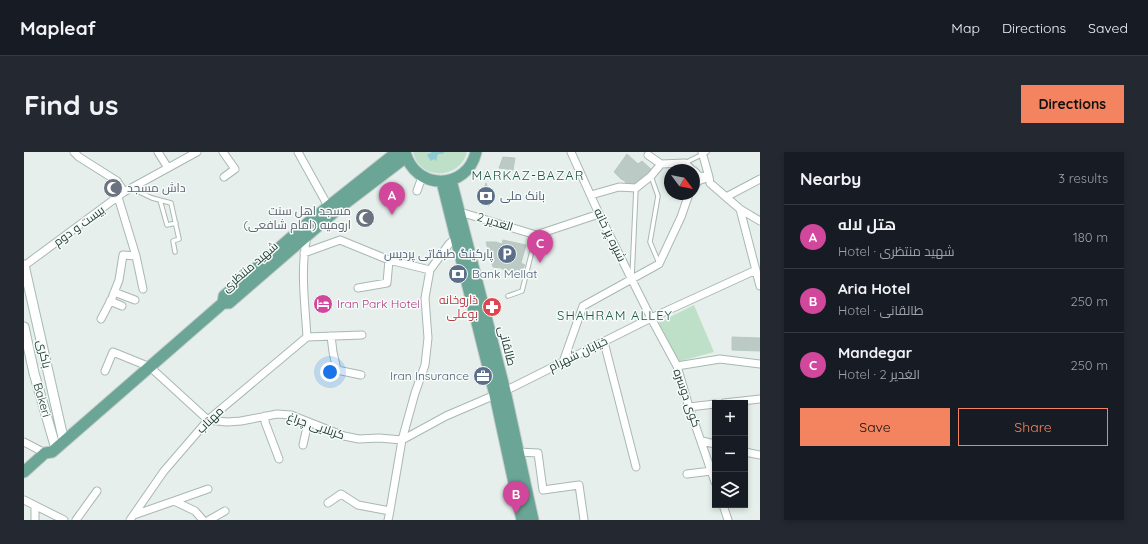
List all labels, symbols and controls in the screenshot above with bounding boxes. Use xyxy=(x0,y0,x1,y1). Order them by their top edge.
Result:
text: Mapleaf xyxy=(20,16,96,40)
text: Map xyxy=(951,19,980,37)
text: Directions xyxy=(1002,19,1066,37)
text: Saved xyxy=(1088,19,1128,37)
button: Directions xyxy=(1021,85,1124,123)
text: Find us xyxy=(24,87,118,122)
north arrow xyxy=(664,164,700,200)
district label: MARKAZ-BAZAR xyxy=(472,167,584,183)
text: Nearby xyxy=(800,168,861,189)
text: 3 results xyxy=(1058,170,1108,186)
mosque icon: داش مسجد xyxy=(102,177,124,199)
place label: داش مسجد xyxy=(127,180,186,195)
pin: A xyxy=(379,182,405,215)
bank icon: بانک ملی xyxy=(475,185,497,207)
place label: بانک ملی xyxy=(500,188,545,203)
street label: بیست و دوم xyxy=(50,202,108,250)
place label: مسجد اهل سنت ارومیه (امام شافعی) xyxy=(243,203,351,233)
street label: شیره پز خانه xyxy=(589,206,630,265)
mosque icon: مسجد اهل سنت ارومیه (امام شافعی) xyxy=(354,207,376,229)
street label: 2 الغدیر xyxy=(475,209,515,234)
text: هتل لاله xyxy=(838,215,896,234)
text: A xyxy=(809,229,817,245)
text: 180 m xyxy=(1073,229,1108,245)
pin: C xyxy=(527,230,553,263)
street label: شهید منتظری xyxy=(219,238,281,295)
parking icon: پارکینگ طبقاتی پردیس xyxy=(496,243,518,265)
text: Hotel · شهید منتظری xyxy=(838,243,954,259)
place label: پارکینگ طبقاتی پردیس xyxy=(384,246,494,263)
bank icon: Bank Mellat xyxy=(447,263,469,285)
place label: Bank Mellat xyxy=(472,266,537,281)
text: Aria Hotel xyxy=(838,279,910,298)
place label: ذاروخانه بوعلی xyxy=(439,292,478,321)
hotel icon: Iran Park Hotel xyxy=(312,293,334,315)
text: B xyxy=(809,293,817,309)
text: 250 m xyxy=(1071,293,1108,309)
place label: Iran Park Hotel xyxy=(337,296,420,311)
pharmacy icon: ذاروخانه بوعلی xyxy=(481,296,503,318)
text: Hotel · طالقانی xyxy=(838,302,924,318)
district label: SHAHRAM ALLEY xyxy=(557,307,673,323)
street label: طالقانی xyxy=(495,324,520,368)
street label: خیابان شهرام xyxy=(546,333,610,375)
street label: باکری xyxy=(34,338,55,370)
text: Mandegar xyxy=(838,343,912,362)
text: C xyxy=(809,357,817,373)
text: 250 m xyxy=(1071,357,1108,373)
your location xyxy=(320,362,340,382)
office icon: Iran Insurance xyxy=(472,365,494,387)
street label: کوی دوسره xyxy=(670,366,705,429)
text: Hotel · 2 الغدیر xyxy=(838,366,920,382)
place label: Iran Insurance xyxy=(390,368,469,383)
street label: Bakeri xyxy=(30,381,55,419)
map controls xyxy=(712,400,748,508)
button: + xyxy=(712,400,748,436)
street label: مهتاب xyxy=(193,403,226,436)
button: Save xyxy=(800,408,950,446)
button: Share xyxy=(958,408,1108,446)
street label: کربلایی چراغ xyxy=(285,409,347,444)
button: − xyxy=(712,436,748,472)
button: layers xyxy=(712,472,748,508)
pin: B xyxy=(503,481,529,514)

